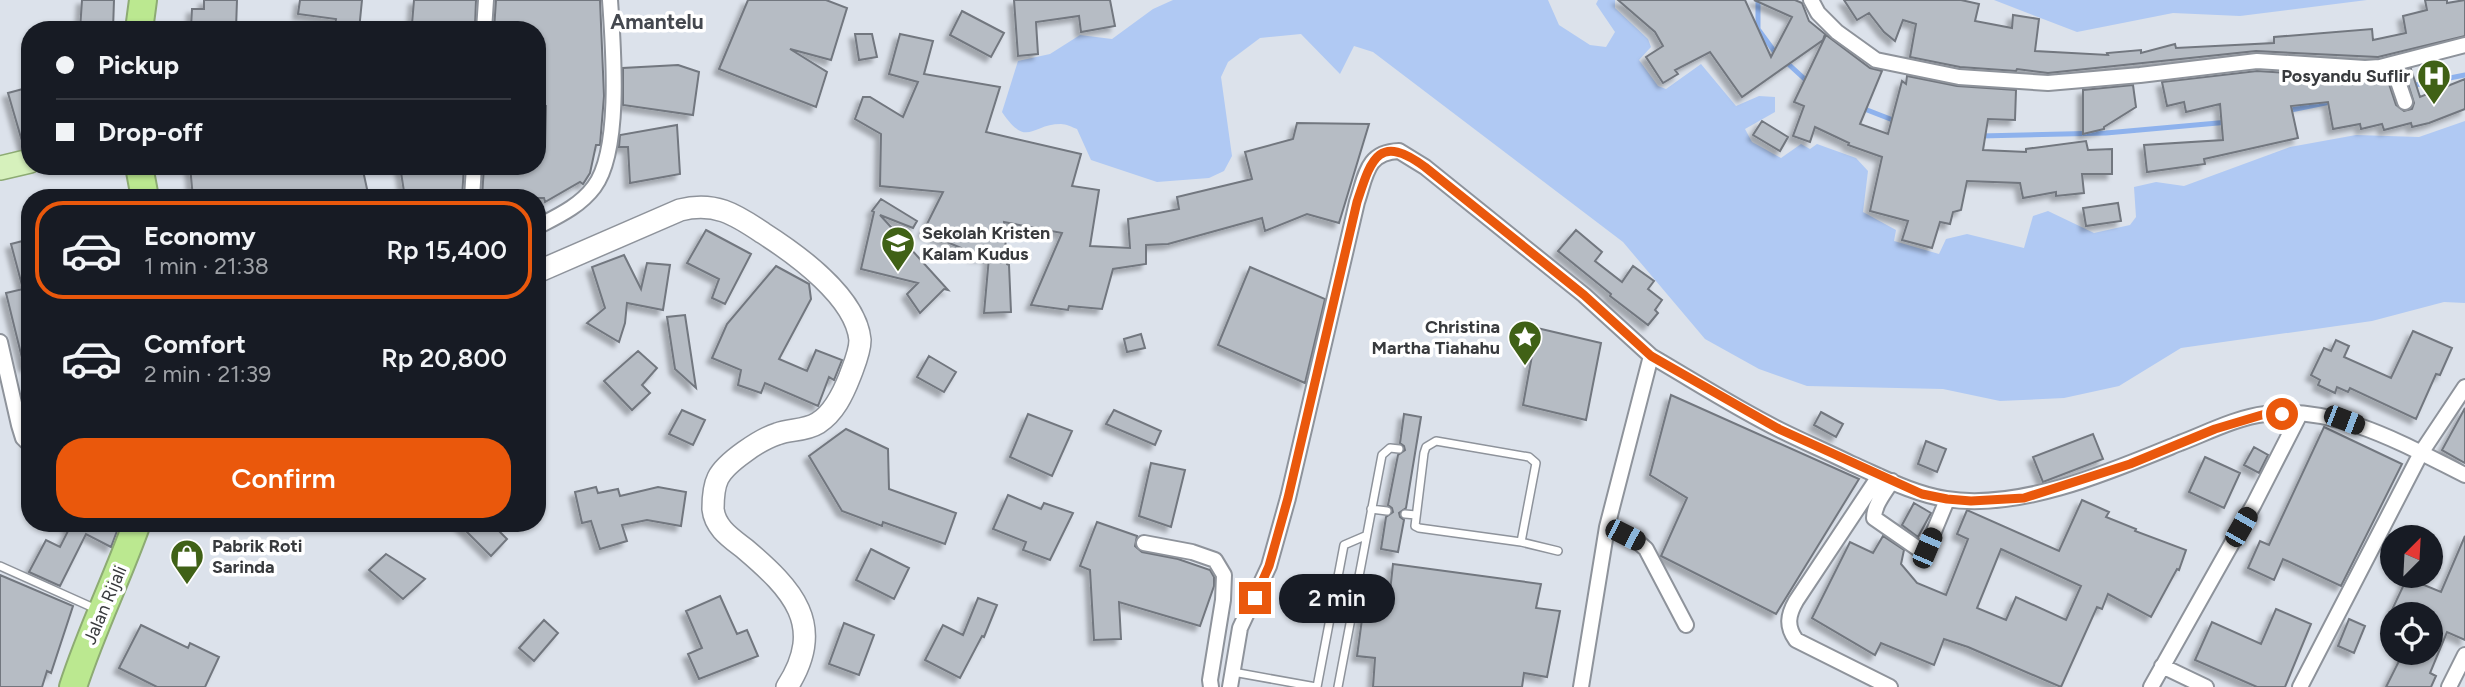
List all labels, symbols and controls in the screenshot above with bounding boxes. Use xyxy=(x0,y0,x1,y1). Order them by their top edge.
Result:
district label: Amantelu xyxy=(610,9,704,34)
text: Pickup xyxy=(98,49,179,81)
hospital icon: Posyandu Suflir xyxy=(2415,57,2453,106)
place label: Posyandu Suflir xyxy=(2281,65,2410,87)
text: Drop-off xyxy=(98,116,203,148)
icon: car xyxy=(60,219,123,282)
text: Economy xyxy=(144,220,256,252)
place label: Sekolah Kristen Kalam Kudus xyxy=(922,222,1050,265)
school or university icon: Sekolah Kristen Kalam Kudus xyxy=(879,224,917,273)
text: Rp 15,400 xyxy=(386,234,507,266)
text: 1 min · 21:38 xyxy=(144,252,269,280)
place label: Christina Martha Tiahahu xyxy=(1372,316,1500,359)
place icon: Christina Martha Tiahahu xyxy=(1506,318,1544,367)
icon: car xyxy=(60,327,123,390)
text: Comfort xyxy=(144,328,246,360)
text: Rp 20,800 xyxy=(381,342,507,374)
text: 2 min · 21:39 xyxy=(144,360,271,388)
route start xyxy=(2266,398,2298,430)
car xyxy=(2321,403,2368,437)
button: Confirm xyxy=(56,438,511,518)
car xyxy=(2222,504,2261,550)
car xyxy=(1602,516,1649,554)
car xyxy=(1910,525,1945,571)
north arrow xyxy=(2380,525,2443,588)
map controls xyxy=(2380,525,2443,665)
place label: Pabrik Roti Sarinda xyxy=(212,535,303,578)
shop icon: Pabrik Roti Sarinda xyxy=(168,537,206,586)
street label: Jalan Rijali xyxy=(79,562,131,648)
callout: 2 min xyxy=(1280,574,1395,622)
route end xyxy=(1239,582,1271,614)
text: 2 min xyxy=(1308,584,1366,612)
button: locate xyxy=(2380,602,2443,665)

